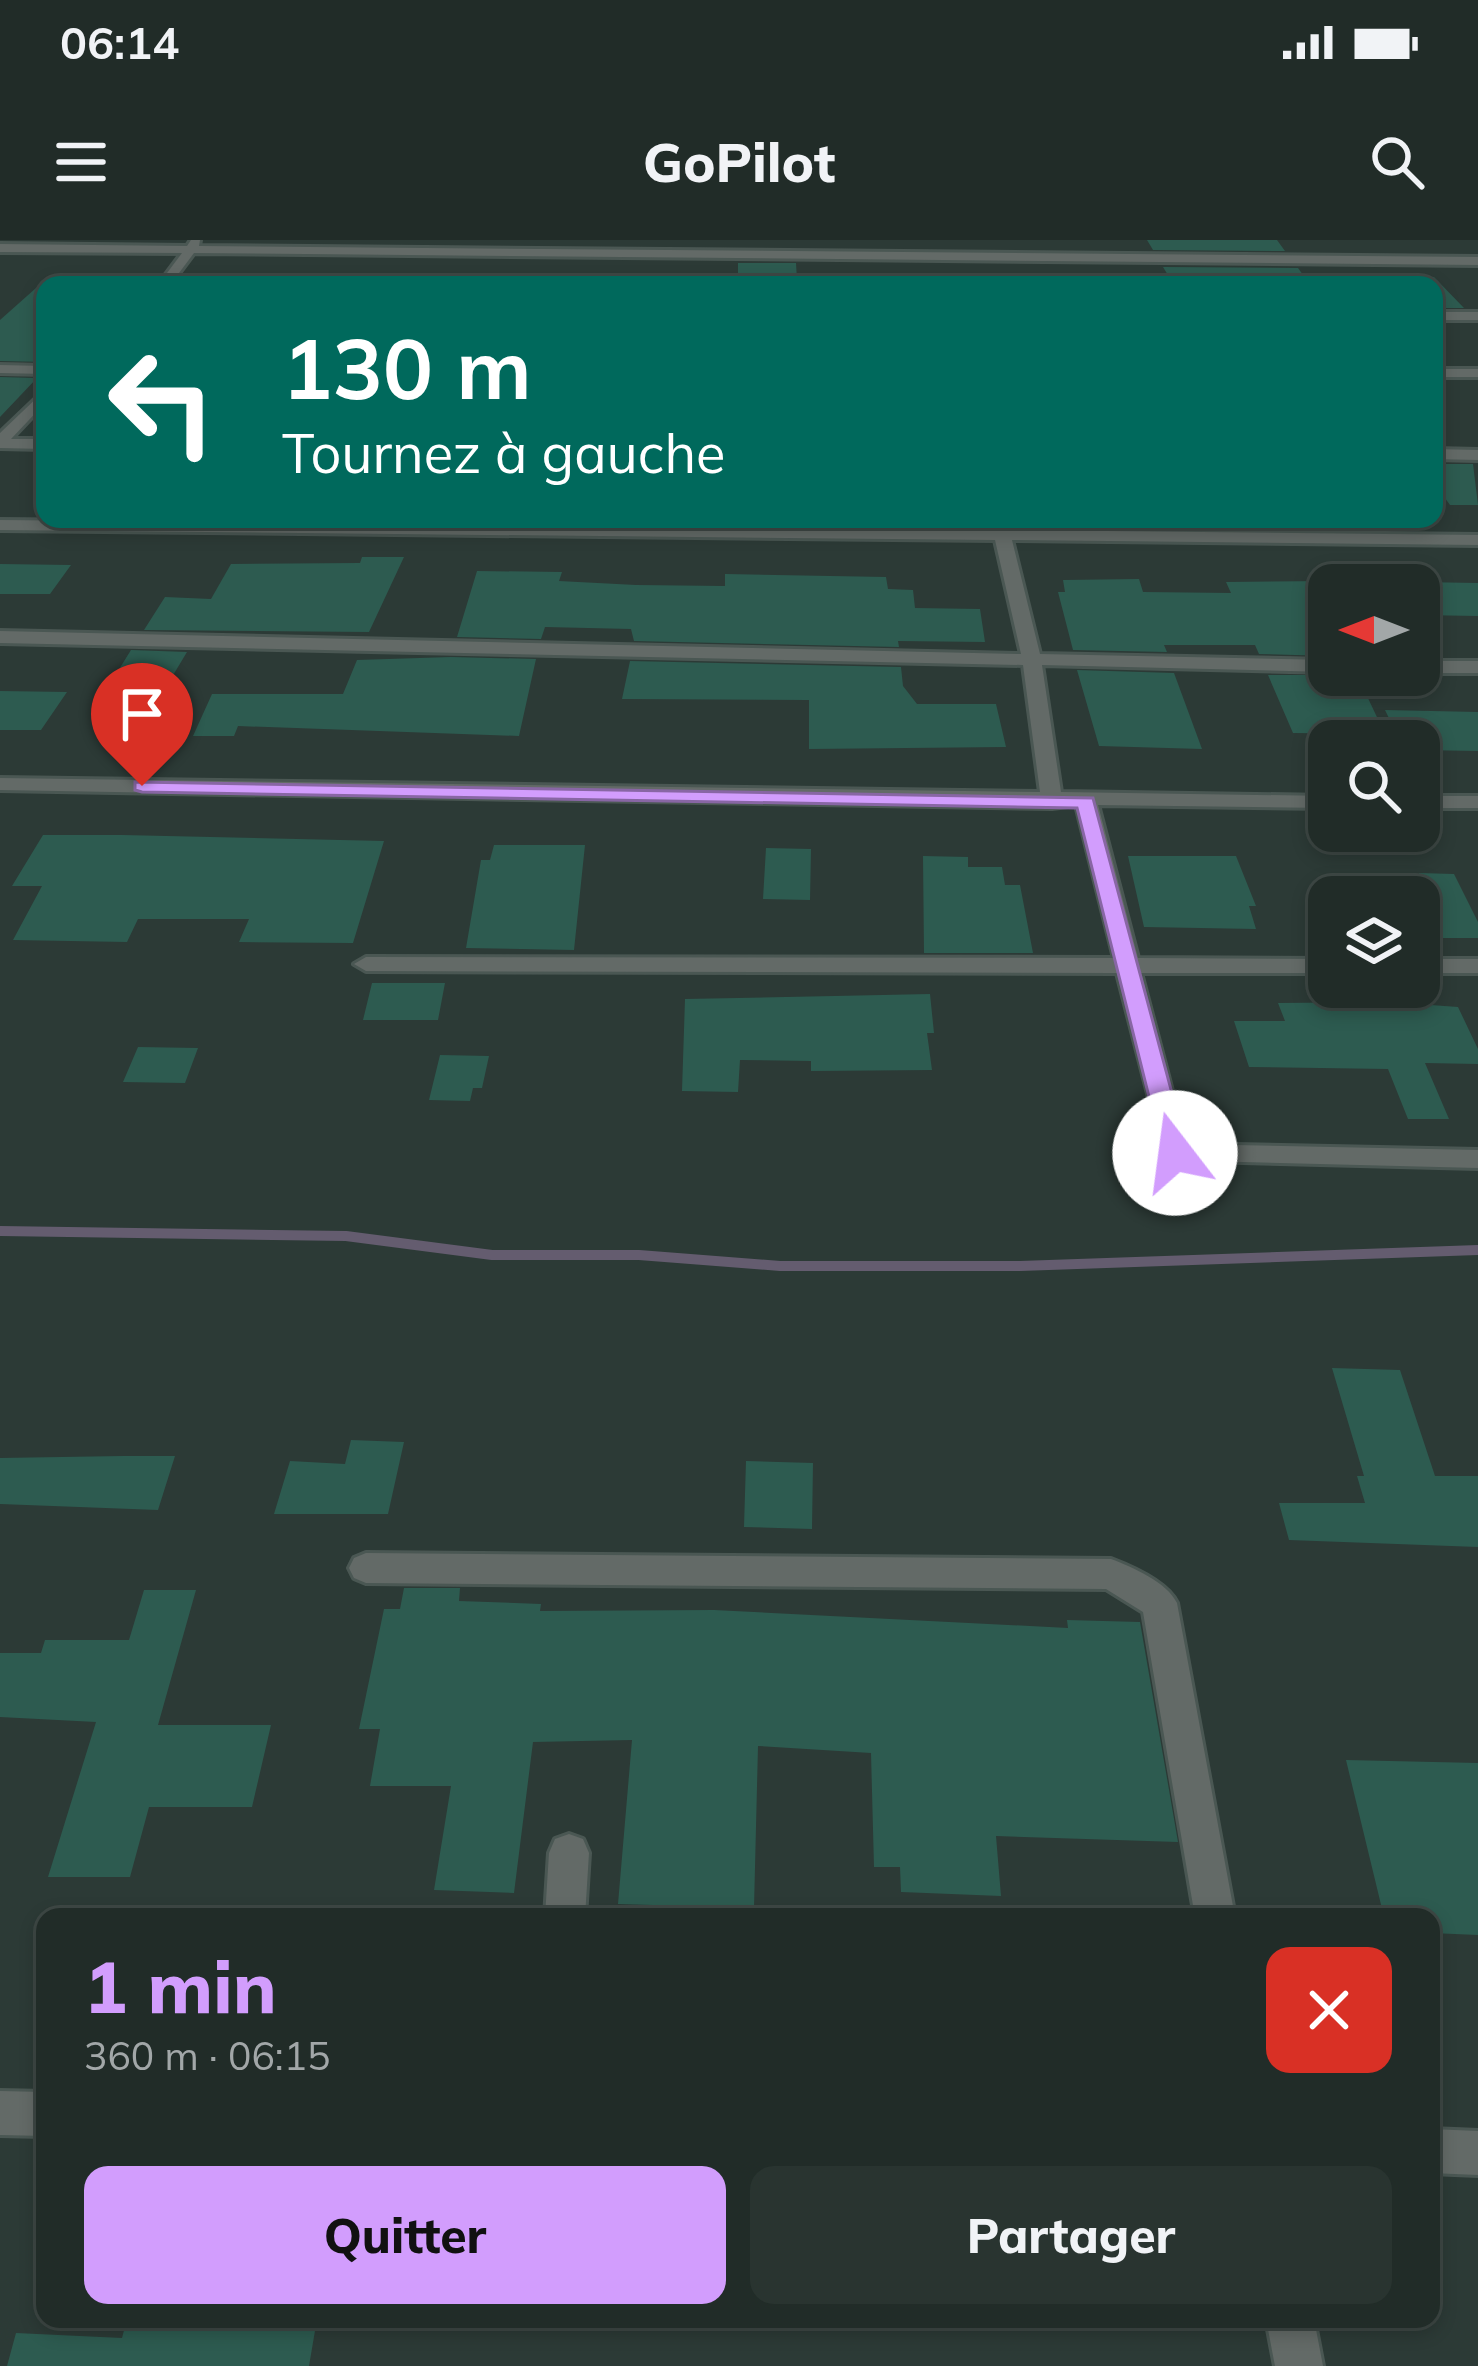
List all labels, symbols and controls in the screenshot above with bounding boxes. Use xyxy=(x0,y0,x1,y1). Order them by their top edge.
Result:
text: 06:14 xyxy=(60,14,179,70)
text: GoPilot xyxy=(643,128,835,196)
icon: menu xyxy=(48,129,114,195)
icon: search xyxy=(1364,129,1430,195)
text: 130 m xyxy=(282,315,532,420)
icon: left xyxy=(84,324,240,480)
text: Tournez à gauche xyxy=(282,419,725,487)
north arrow xyxy=(1308,564,1440,696)
map controls xyxy=(1308,564,1440,1008)
pin xyxy=(91,663,193,786)
icon: arrive xyxy=(109,681,175,747)
button: search xyxy=(1308,720,1440,852)
button: layers xyxy=(1308,876,1440,1008)
position arrow xyxy=(1112,1090,1238,1216)
text: 1 min xyxy=(84,1941,277,2031)
button: close xyxy=(1266,1947,1392,2073)
text: 360 m · 06:15 xyxy=(84,2031,330,2080)
button: Quitter xyxy=(84,2166,726,2304)
button: Partager xyxy=(750,2166,1392,2304)

